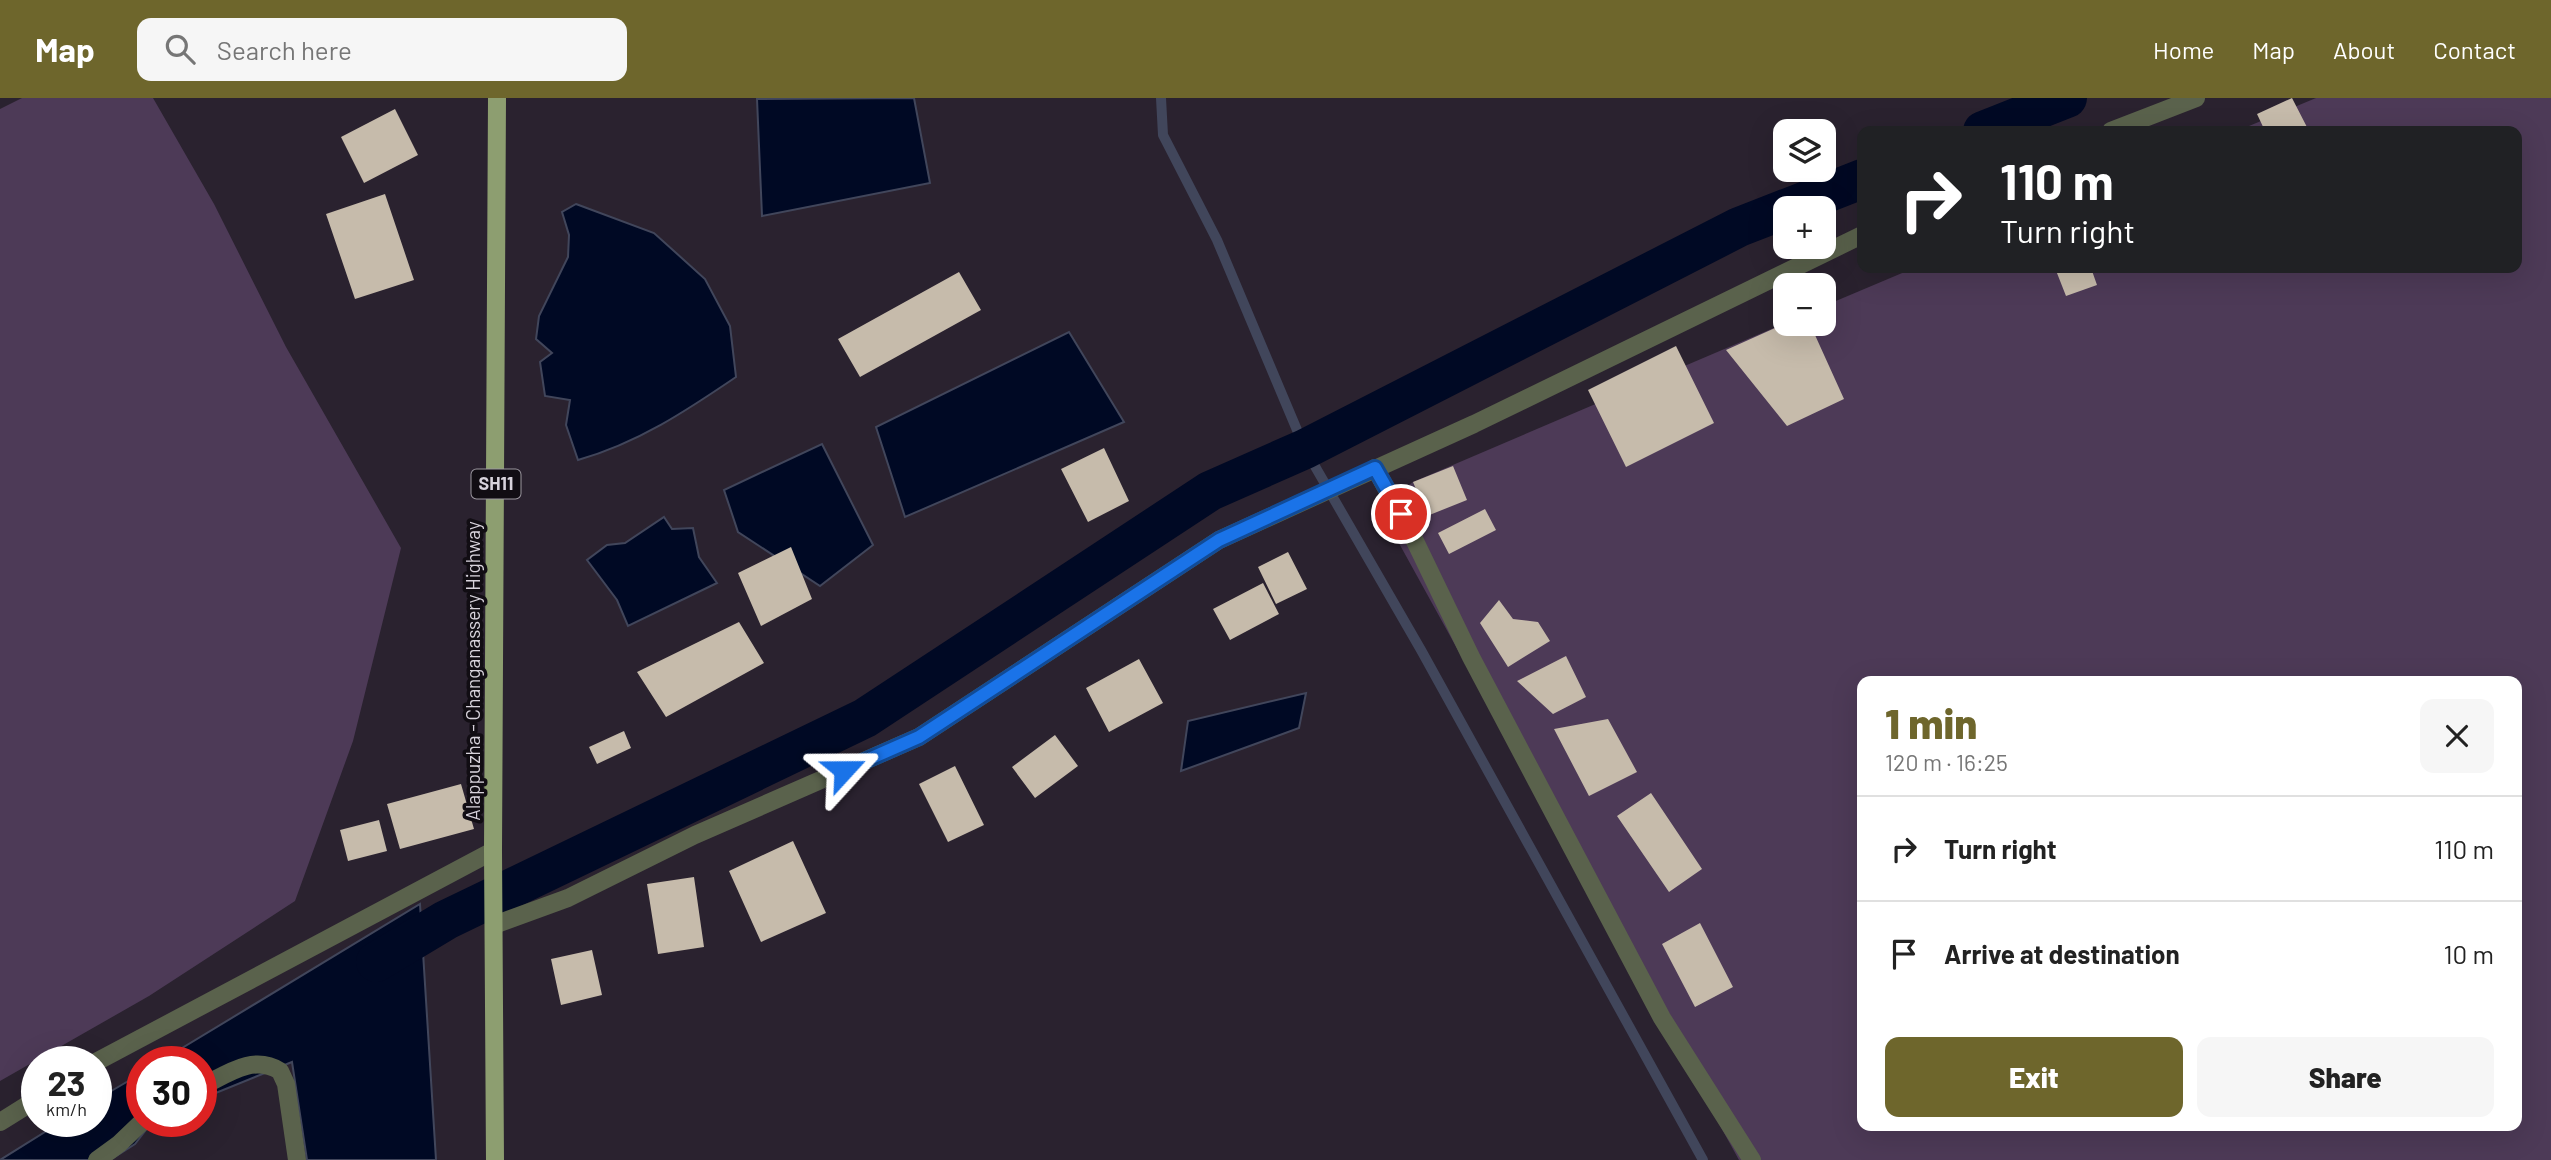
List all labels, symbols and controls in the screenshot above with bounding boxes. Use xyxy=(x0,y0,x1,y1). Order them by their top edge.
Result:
search box xyxy=(137,18,627,81)
text: Map xyxy=(35,29,95,69)
icon: search xyxy=(161,30,199,68)
text: Search here xyxy=(217,34,352,65)
text: Home xyxy=(2153,35,2214,64)
text: Map xyxy=(2252,35,2295,64)
text: About xyxy=(2333,35,2395,64)
text: Contact xyxy=(2433,35,2516,64)
map controls xyxy=(1773,119,1836,336)
button: layers xyxy=(1773,119,1836,182)
text: 110 m xyxy=(2000,151,2114,210)
icon: right xyxy=(1885,154,1976,245)
button: + xyxy=(1773,196,1836,259)
text: Turn right xyxy=(2000,211,2135,249)
button: − xyxy=(1773,273,1836,336)
road number: SH11 xyxy=(472,470,520,498)
pin xyxy=(1371,484,1431,544)
icon: arrive xyxy=(1382,495,1420,533)
street label: Alappuzha - Changanassery Highway xyxy=(461,521,484,821)
text: 1 min xyxy=(1885,697,1977,747)
button: close xyxy=(2420,699,2494,773)
position arrow xyxy=(807,733,881,807)
text: 120 m · 16:25 xyxy=(1885,748,2008,776)
icon: right xyxy=(1885,830,1923,868)
text: Turn right xyxy=(1944,833,2057,864)
text: 110 m xyxy=(2434,833,2494,864)
icon: arrive xyxy=(1885,935,1923,973)
text: Arrive at destination xyxy=(1944,938,2180,969)
text: 10 m xyxy=(2444,938,2494,969)
button: Exit xyxy=(1885,1037,2183,1117)
button: Share xyxy=(2197,1037,2494,1117)
speed limit sign: 30 xyxy=(126,1046,217,1137)
text: 23 xyxy=(47,1061,86,1103)
text: km/h xyxy=(46,1098,87,1120)

